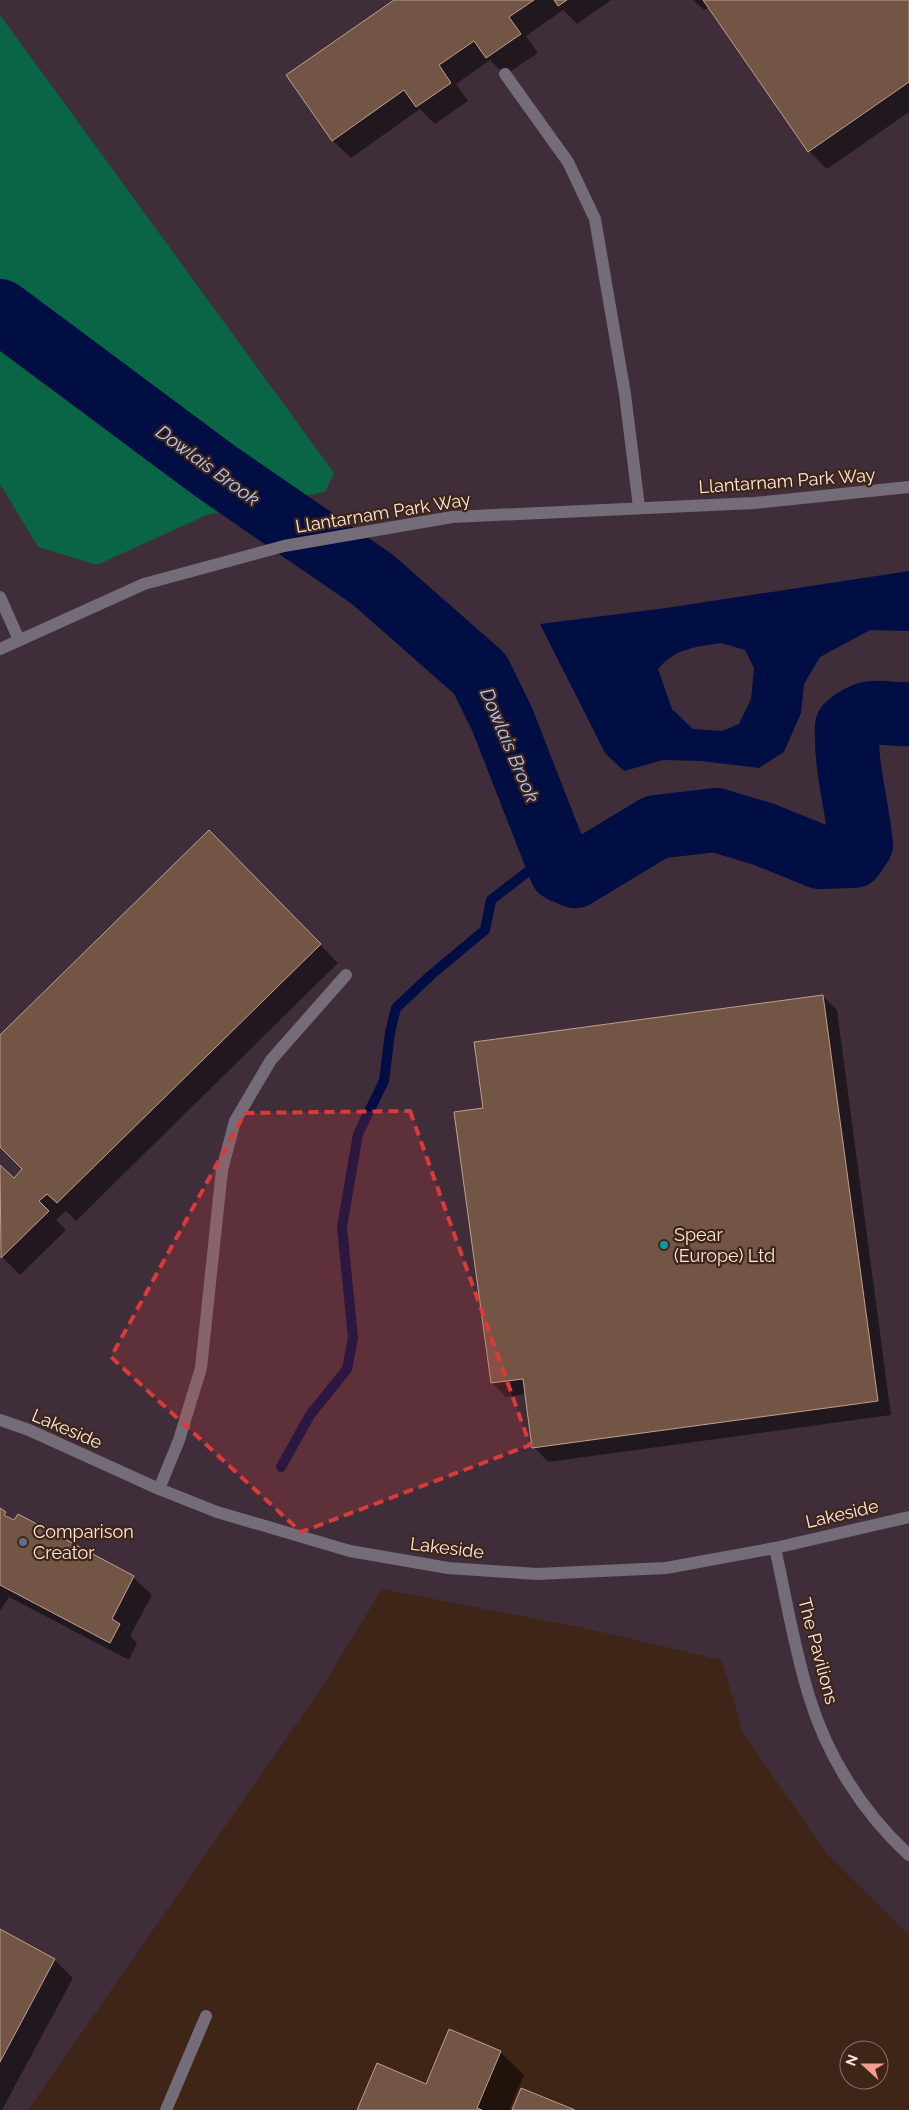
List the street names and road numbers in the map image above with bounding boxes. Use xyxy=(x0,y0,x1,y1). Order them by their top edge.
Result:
street label: Llantarnam Park Way xyxy=(698,464,876,497)
street label: Llantarnam Park Way xyxy=(294,488,472,537)
street label: Lakeside xyxy=(29,1404,106,1453)
street label: Lakeside xyxy=(803,1495,881,1532)
street label: Lakeside xyxy=(409,1533,486,1563)
street label: The Pavilions xyxy=(794,1595,843,1707)

